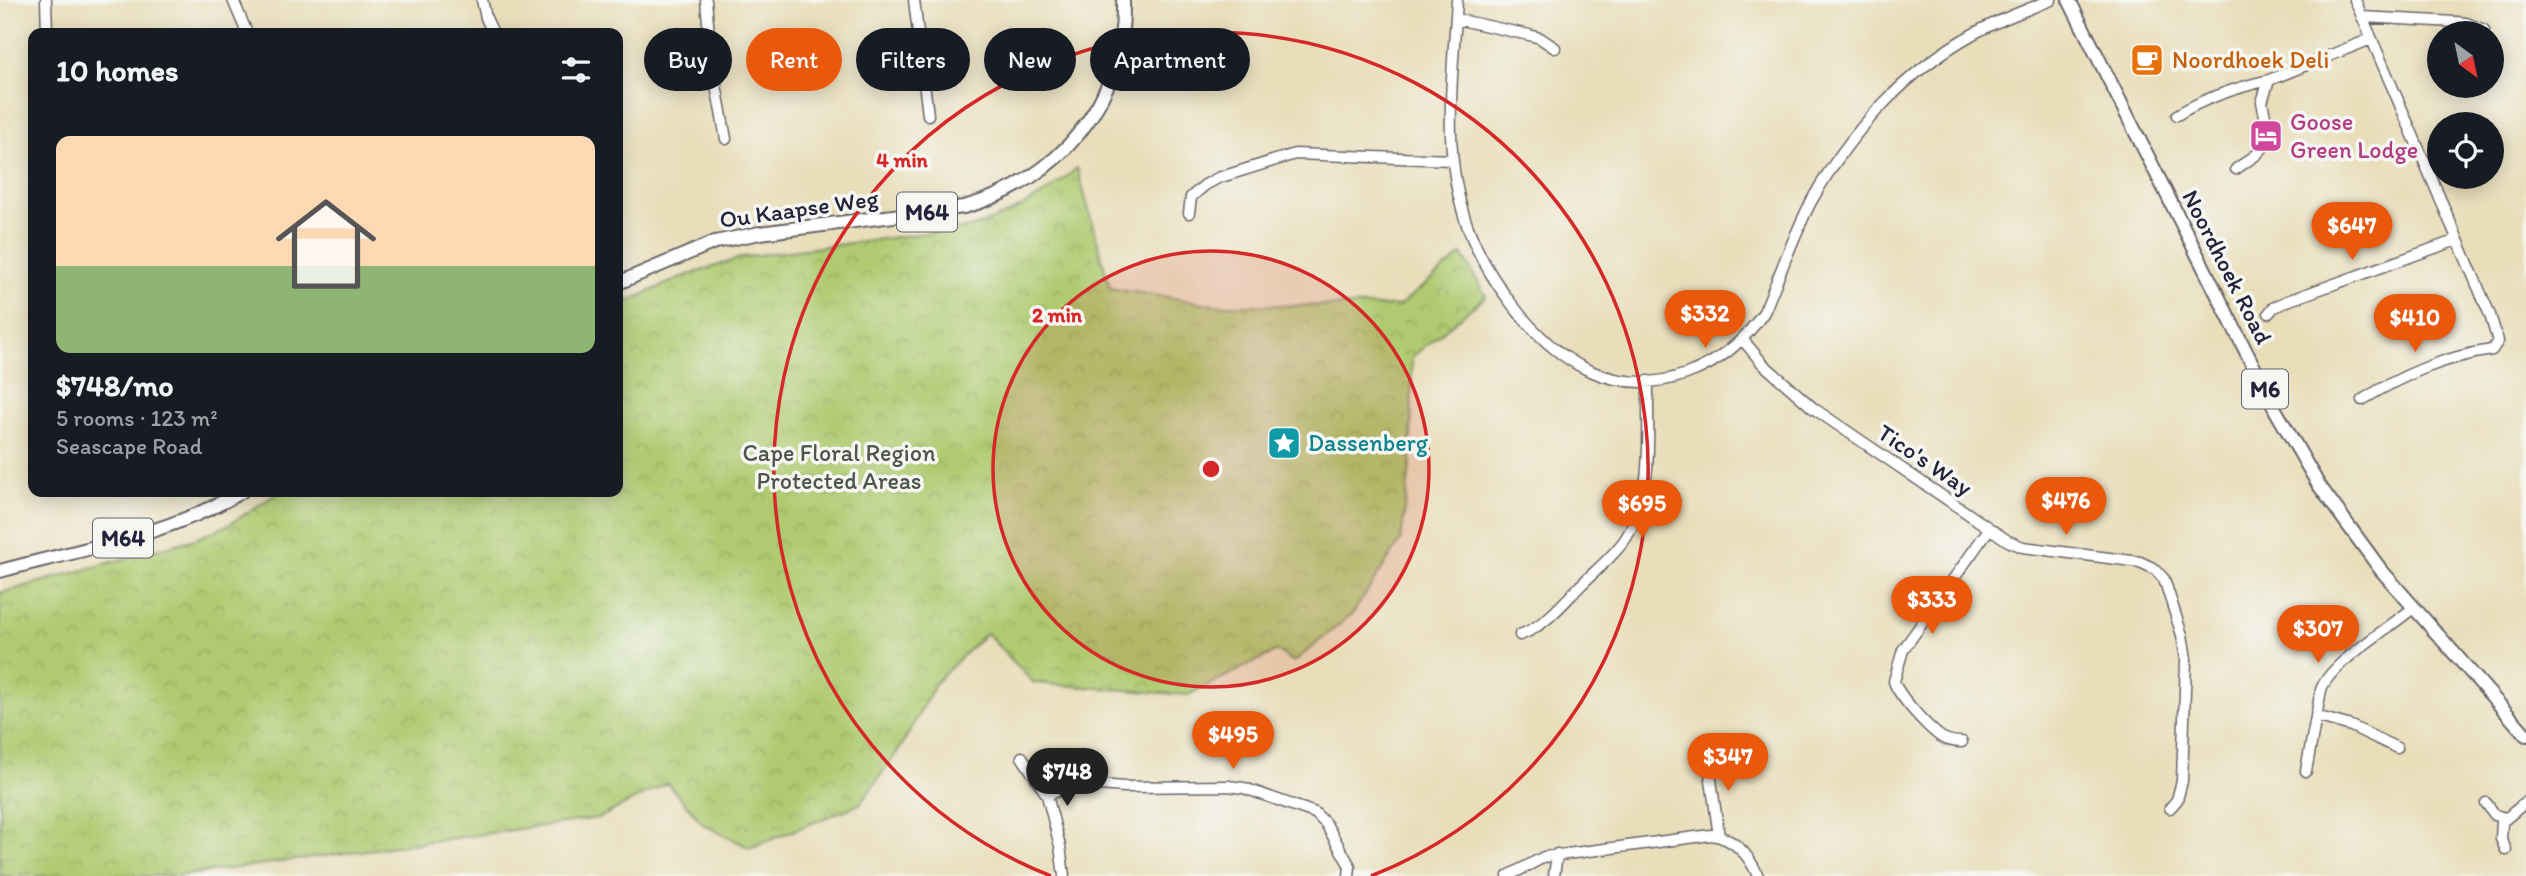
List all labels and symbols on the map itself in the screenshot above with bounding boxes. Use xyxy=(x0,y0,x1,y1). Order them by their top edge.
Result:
north arrow xyxy=(2427,21,2504,98)
cafe icon: Noordhoek Deli xyxy=(2128,41,2166,79)
place label: Noordhoek Deli xyxy=(2172,45,2329,74)
place label: Goose Green Lodge xyxy=(2290,107,2418,164)
hotel icon: Goose Green Lodge xyxy=(2247,117,2285,155)
text: 4 min xyxy=(876,147,929,172)
street label: Ou Kaapse Weg xyxy=(718,183,881,234)
street label: Noordhoek Road xyxy=(2176,185,2279,349)
road number: M64 xyxy=(897,192,957,232)
pin: $647 xyxy=(2311,202,2393,262)
pin: $332 xyxy=(1664,290,1746,350)
pin: $410 xyxy=(2374,294,2456,354)
text: 2 min xyxy=(1032,302,1083,327)
road number: M6 xyxy=(2242,370,2288,408)
street label: Tico's Way xyxy=(1872,417,1979,502)
place icon: Dassenberg xyxy=(1265,424,1303,462)
place label: Dassenberg xyxy=(1308,428,1429,457)
park label: Cape Floral Region Protected Areas xyxy=(742,438,936,495)
centre of rings xyxy=(1199,457,1223,481)
pin: $476 xyxy=(2025,477,2107,537)
pin: $695 xyxy=(1601,480,1683,540)
road number: M64 xyxy=(93,518,153,558)
pin: $333 xyxy=(1891,576,1973,636)
pin: $307 xyxy=(2277,606,2359,665)
pin: $495 xyxy=(1192,712,1274,771)
pin: $347 xyxy=(1687,734,1769,793)
pin: $748 xyxy=(1026,748,1108,808)

